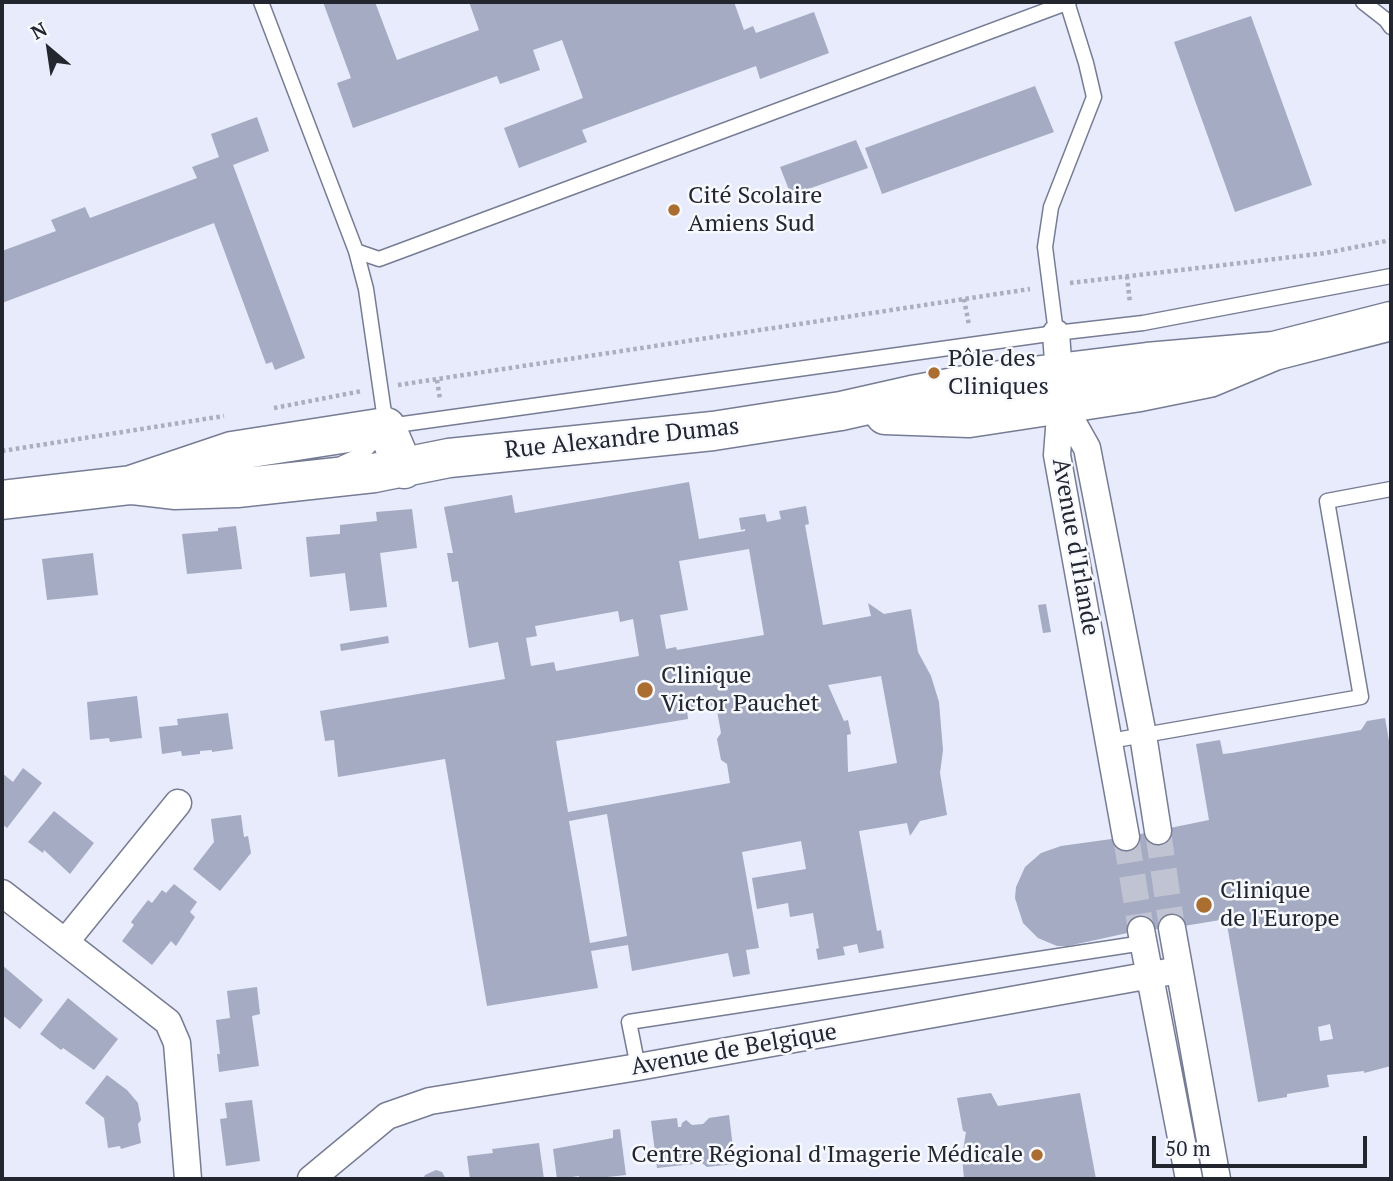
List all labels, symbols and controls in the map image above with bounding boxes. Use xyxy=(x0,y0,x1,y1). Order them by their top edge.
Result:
north arrow xyxy=(14,14,84,84)
text: N xyxy=(26,16,51,45)
place label: Cité Scolaire Amiens Sud xyxy=(688,182,822,238)
marker: Cité Scolaire Amiens Sud xyxy=(666,202,682,218)
place label: Pôle des Cliniques xyxy=(948,345,1049,401)
marker: Pôle des Cliniques xyxy=(926,365,942,381)
street label: Rue Alexandre Dumas xyxy=(503,412,741,466)
street label: Avenue d'Irlande xyxy=(1045,456,1105,638)
place label: Clinique Victor Pauchet xyxy=(661,662,819,718)
marker: Clinique Victor Pauchet xyxy=(635,680,655,700)
place label: Clinique de l'Europe xyxy=(1220,877,1340,933)
marker: Clinique de l'Europe xyxy=(1194,895,1214,915)
street label: Avenue de Belgique xyxy=(629,1018,839,1082)
scale bar xyxy=(1155,1122,1370,1166)
text: 50 m xyxy=(1165,1134,1211,1162)
place label: Centre Régional d'Imagerie Médicale xyxy=(631,1141,1023,1169)
marker: Centre Régional d'Imagerie Médicale xyxy=(1029,1147,1045,1163)

